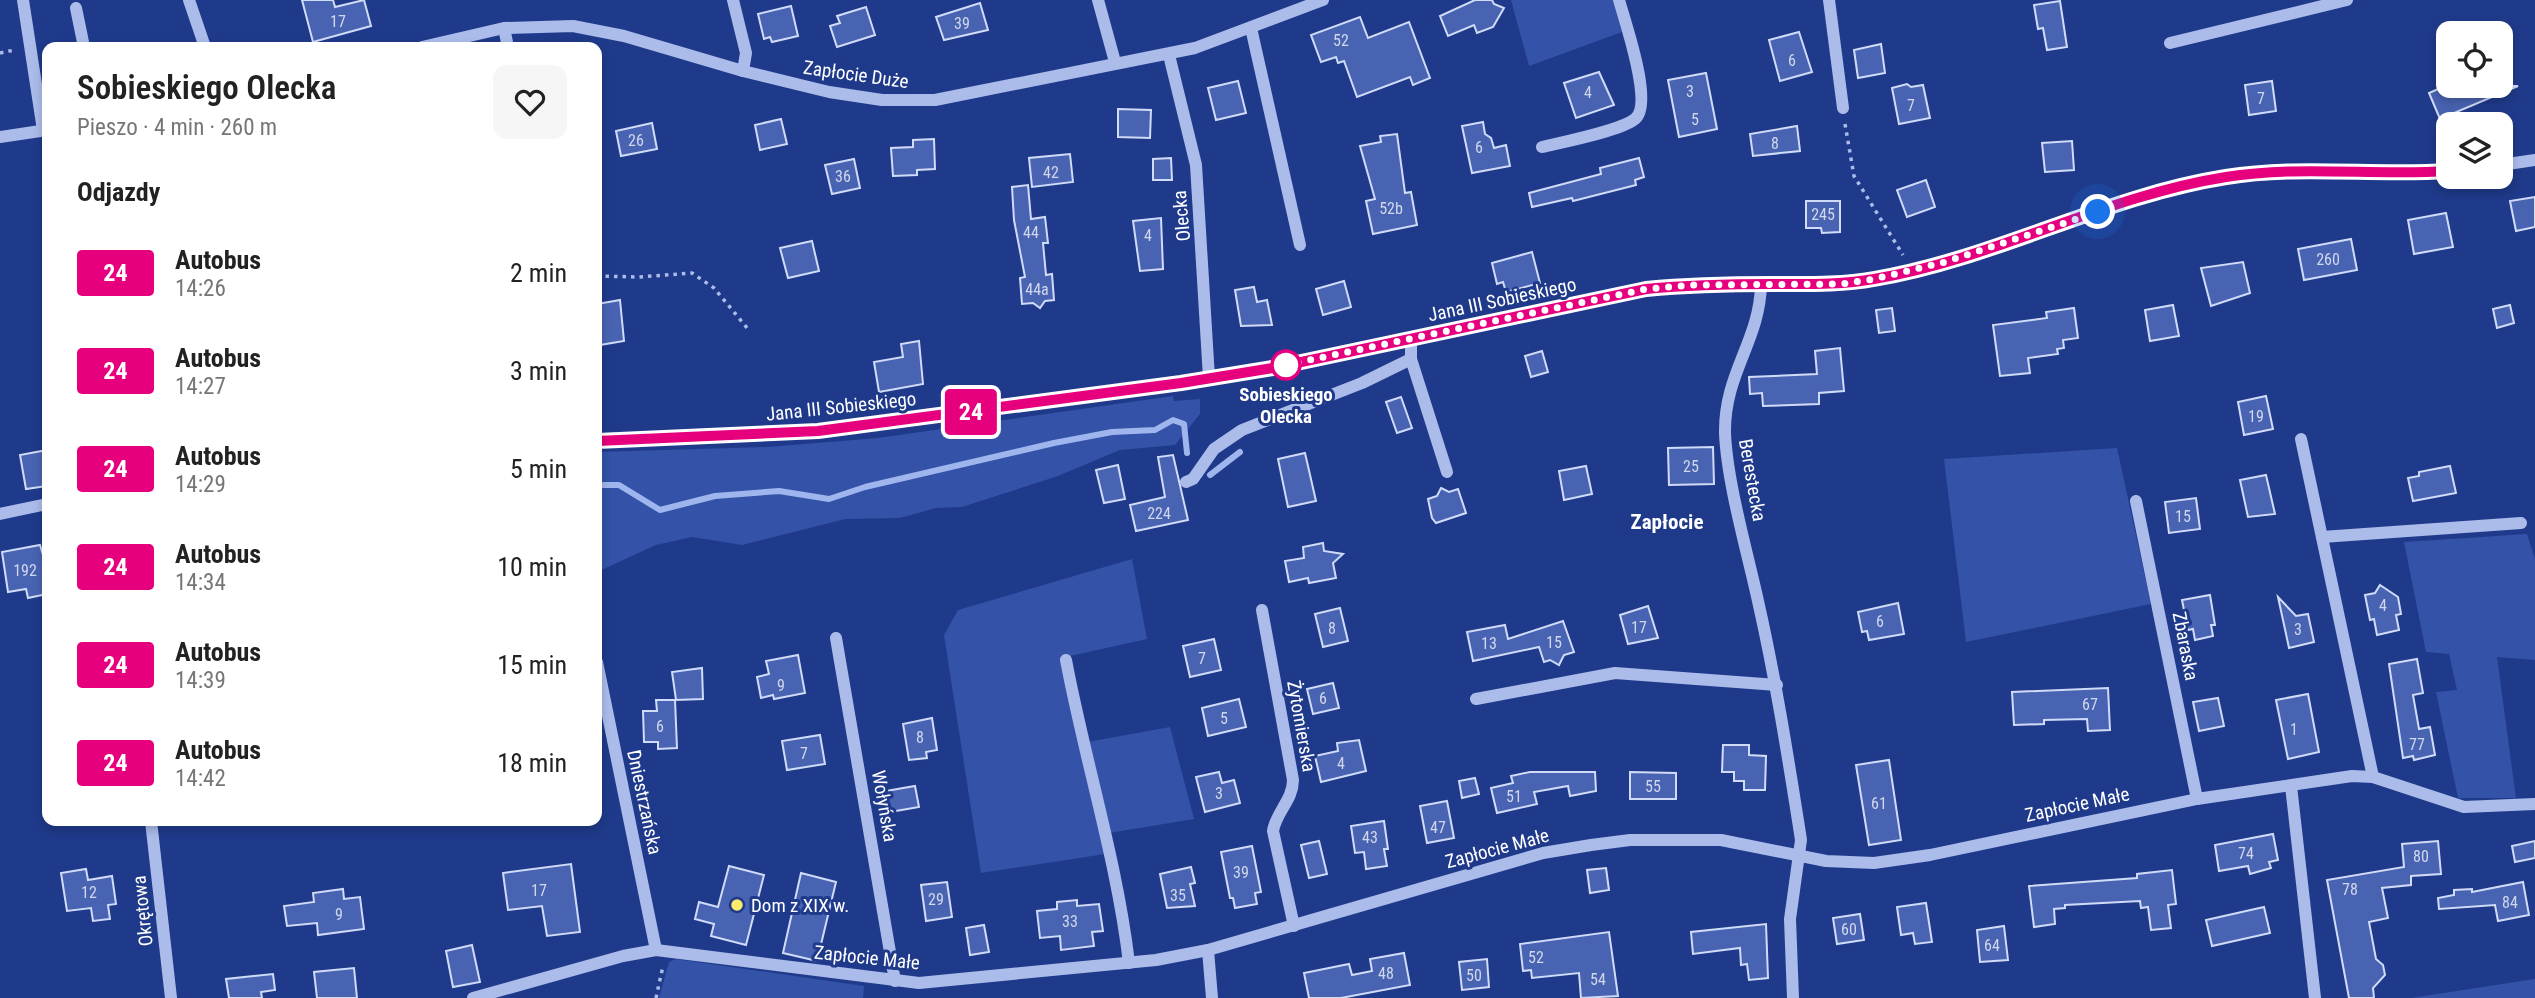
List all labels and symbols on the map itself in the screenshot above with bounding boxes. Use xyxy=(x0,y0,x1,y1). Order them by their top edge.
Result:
house number: 17 xyxy=(330,12,346,31)
house number: 39 xyxy=(954,14,970,33)
house number: 52 xyxy=(1333,31,1349,50)
house number: 6 xyxy=(1788,51,1796,70)
street label: Zapłocie Duże xyxy=(802,56,910,93)
house number: 3 xyxy=(1686,82,1694,101)
house number: 4 xyxy=(1584,83,1592,102)
house number: 7 xyxy=(2257,89,2265,108)
house number: 7 xyxy=(1907,96,1915,115)
house number: 5 xyxy=(1691,110,1699,129)
house number: 26 xyxy=(628,131,644,150)
house number: 8 xyxy=(1771,134,1779,153)
house number: 6 xyxy=(1475,138,1483,157)
house number: 42 xyxy=(1043,163,1059,182)
house number: 36 xyxy=(835,167,851,186)
street label: Olecka xyxy=(1168,189,1195,242)
your location xyxy=(2080,194,2115,229)
house number: 52b xyxy=(1379,199,1403,218)
house number: 245 xyxy=(1811,205,1835,224)
house number: 44 xyxy=(1023,223,1039,242)
house number: 4 xyxy=(1144,226,1152,245)
house number: 260 xyxy=(2316,250,2340,269)
street label: Jana III Sobieskiego xyxy=(1426,273,1578,326)
house number: 44a xyxy=(1025,280,1049,299)
marker: Sobieskiego Olecka xyxy=(1271,350,1301,380)
place label: Sobieskiego Olecka xyxy=(1239,383,1333,428)
street label: Jana III Sobieskiego xyxy=(765,387,917,426)
line badge: 24 xyxy=(940,389,1002,435)
house number: 19 xyxy=(2248,407,2264,426)
street label: Berestecka xyxy=(1734,437,1771,523)
house number: 25 xyxy=(1683,457,1699,476)
house number: 224 xyxy=(1147,504,1171,523)
house number: 15 xyxy=(2175,507,2191,526)
district label: Zapłocie xyxy=(1631,510,1703,534)
house number: 192 xyxy=(13,561,37,580)
house number: 4 xyxy=(2379,596,2387,615)
street label: Zbaraska xyxy=(2168,610,2203,682)
house number: 6 xyxy=(1876,612,1884,631)
house number: 17 xyxy=(1631,618,1647,637)
house number: 8 xyxy=(1328,619,1336,638)
house number: 3 xyxy=(2294,620,2302,639)
house number: 15 xyxy=(1546,633,1562,652)
house number: 13 xyxy=(1481,634,1497,653)
house number: 7 xyxy=(1198,649,1206,668)
house number: 9 xyxy=(777,676,785,695)
street label: Żytomierska xyxy=(1282,679,1321,774)
house number: 6 xyxy=(1319,689,1327,708)
house number: 67 xyxy=(2082,695,2098,714)
house number: 5 xyxy=(1220,709,1228,728)
house number: 6 xyxy=(656,717,664,736)
house number: 1 xyxy=(2290,720,2298,739)
house number: 8 xyxy=(916,728,924,747)
house number: 77 xyxy=(2409,735,2425,754)
house number: 7 xyxy=(800,744,808,763)
street label: Dniestrzańska xyxy=(622,748,667,857)
house number: 4 xyxy=(1337,754,1345,773)
street label: Wołyńska xyxy=(867,769,902,844)
house number: 55 xyxy=(1645,777,1661,796)
street label: Zapłocie Małe xyxy=(2023,782,2132,827)
house number: 3 xyxy=(1215,784,1223,803)
house number: 51 xyxy=(1506,787,1522,806)
house number: 61 xyxy=(1871,794,1887,813)
house number: 47 xyxy=(1430,818,1446,837)
street label: Zapłocie Małe xyxy=(1443,824,1551,873)
house number: 43 xyxy=(1362,828,1378,847)
house number: 74 xyxy=(2238,844,2254,863)
house number: 80 xyxy=(2413,847,2429,866)
house number: 39 xyxy=(1233,863,1249,882)
street label: Okrętowa xyxy=(127,874,158,947)
house number: 78 xyxy=(2342,880,2358,899)
house number: 17 xyxy=(531,881,547,900)
house number: 12 xyxy=(81,883,97,902)
house number: 35 xyxy=(1170,886,1186,905)
house number: 29 xyxy=(928,890,944,909)
house number: 84 xyxy=(2502,893,2518,912)
place label: Dom z XIX w. xyxy=(751,894,849,917)
marker: Dom z XIX w. xyxy=(729,897,745,913)
house number: 9 xyxy=(335,905,343,924)
house number: 33 xyxy=(1062,912,1078,931)
house number: 60 xyxy=(1841,920,1857,939)
house number: 64 xyxy=(1984,936,2000,955)
street label: Zapłocie Małe xyxy=(813,941,921,974)
house number: 52 xyxy=(1528,948,1544,967)
house number: 48 xyxy=(1378,964,1394,983)
house number: 50 xyxy=(1466,966,1482,985)
house number: 54 xyxy=(1590,970,1606,989)

